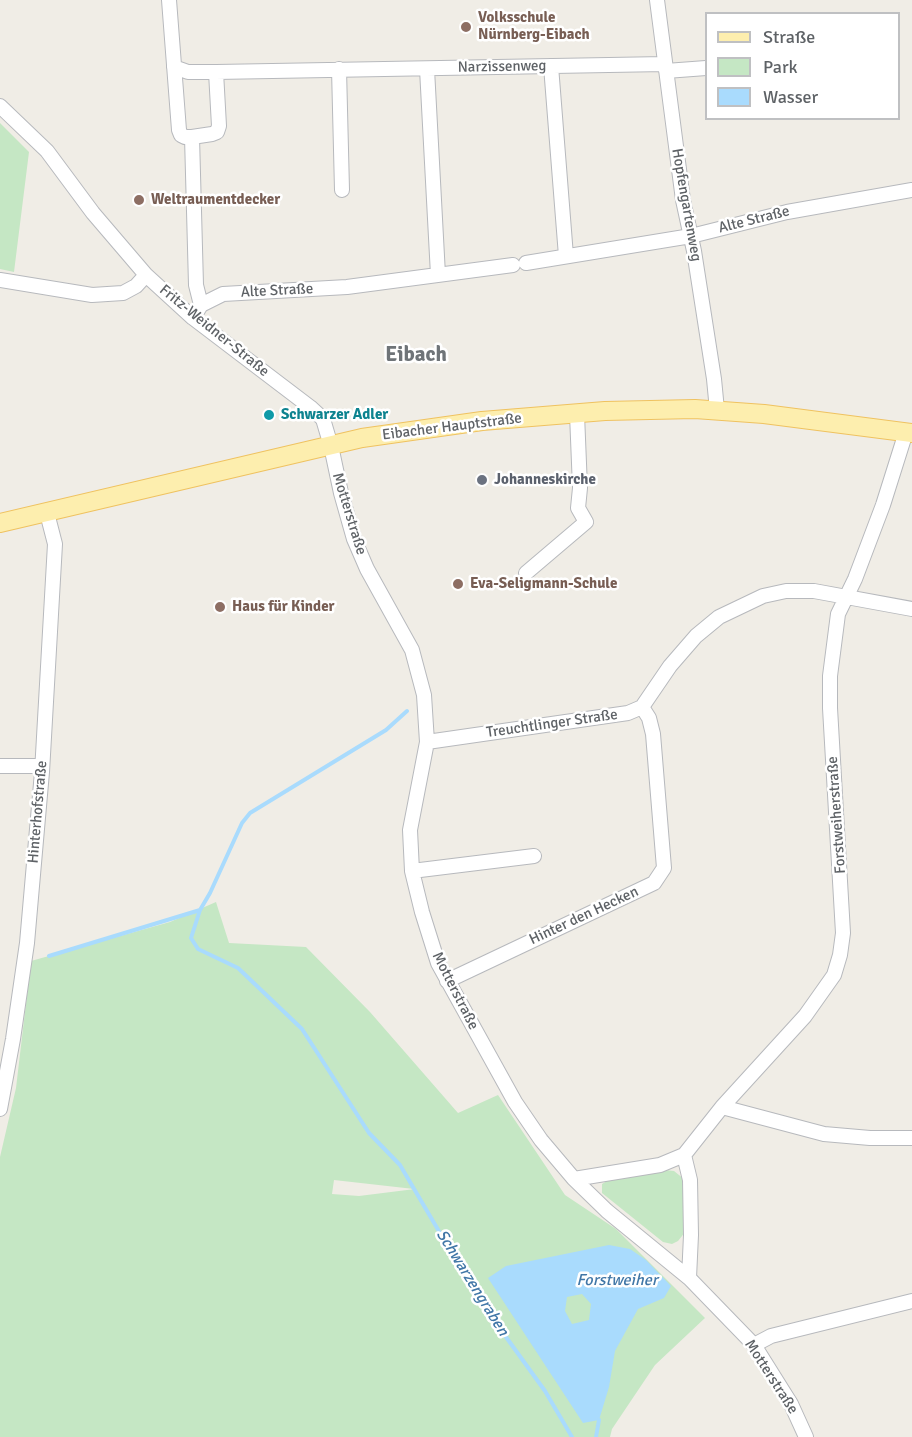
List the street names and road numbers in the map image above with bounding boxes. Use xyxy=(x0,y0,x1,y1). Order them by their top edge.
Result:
street label: Narzissenweg xyxy=(457,57,547,77)
street label: Hopfengartenweg xyxy=(667,147,705,263)
street label: Alte Straße xyxy=(717,202,791,238)
street label: Alte Straße xyxy=(240,280,314,302)
street label: Fritz-Weidner-Straße xyxy=(155,281,273,381)
street label: Eibacher Hauptstraße xyxy=(381,410,523,444)
street label: Motterstraße xyxy=(328,471,370,557)
street label: Treuchtlinger Straße xyxy=(485,706,619,742)
street label: Forstweiherstraße xyxy=(824,756,850,874)
street label: Hinterhofstraße xyxy=(25,760,51,864)
street label: Hinter den Hecken xyxy=(527,883,641,949)
street label: Motterstraße xyxy=(428,949,482,1033)
street label: Motterstraße xyxy=(740,1336,802,1418)

